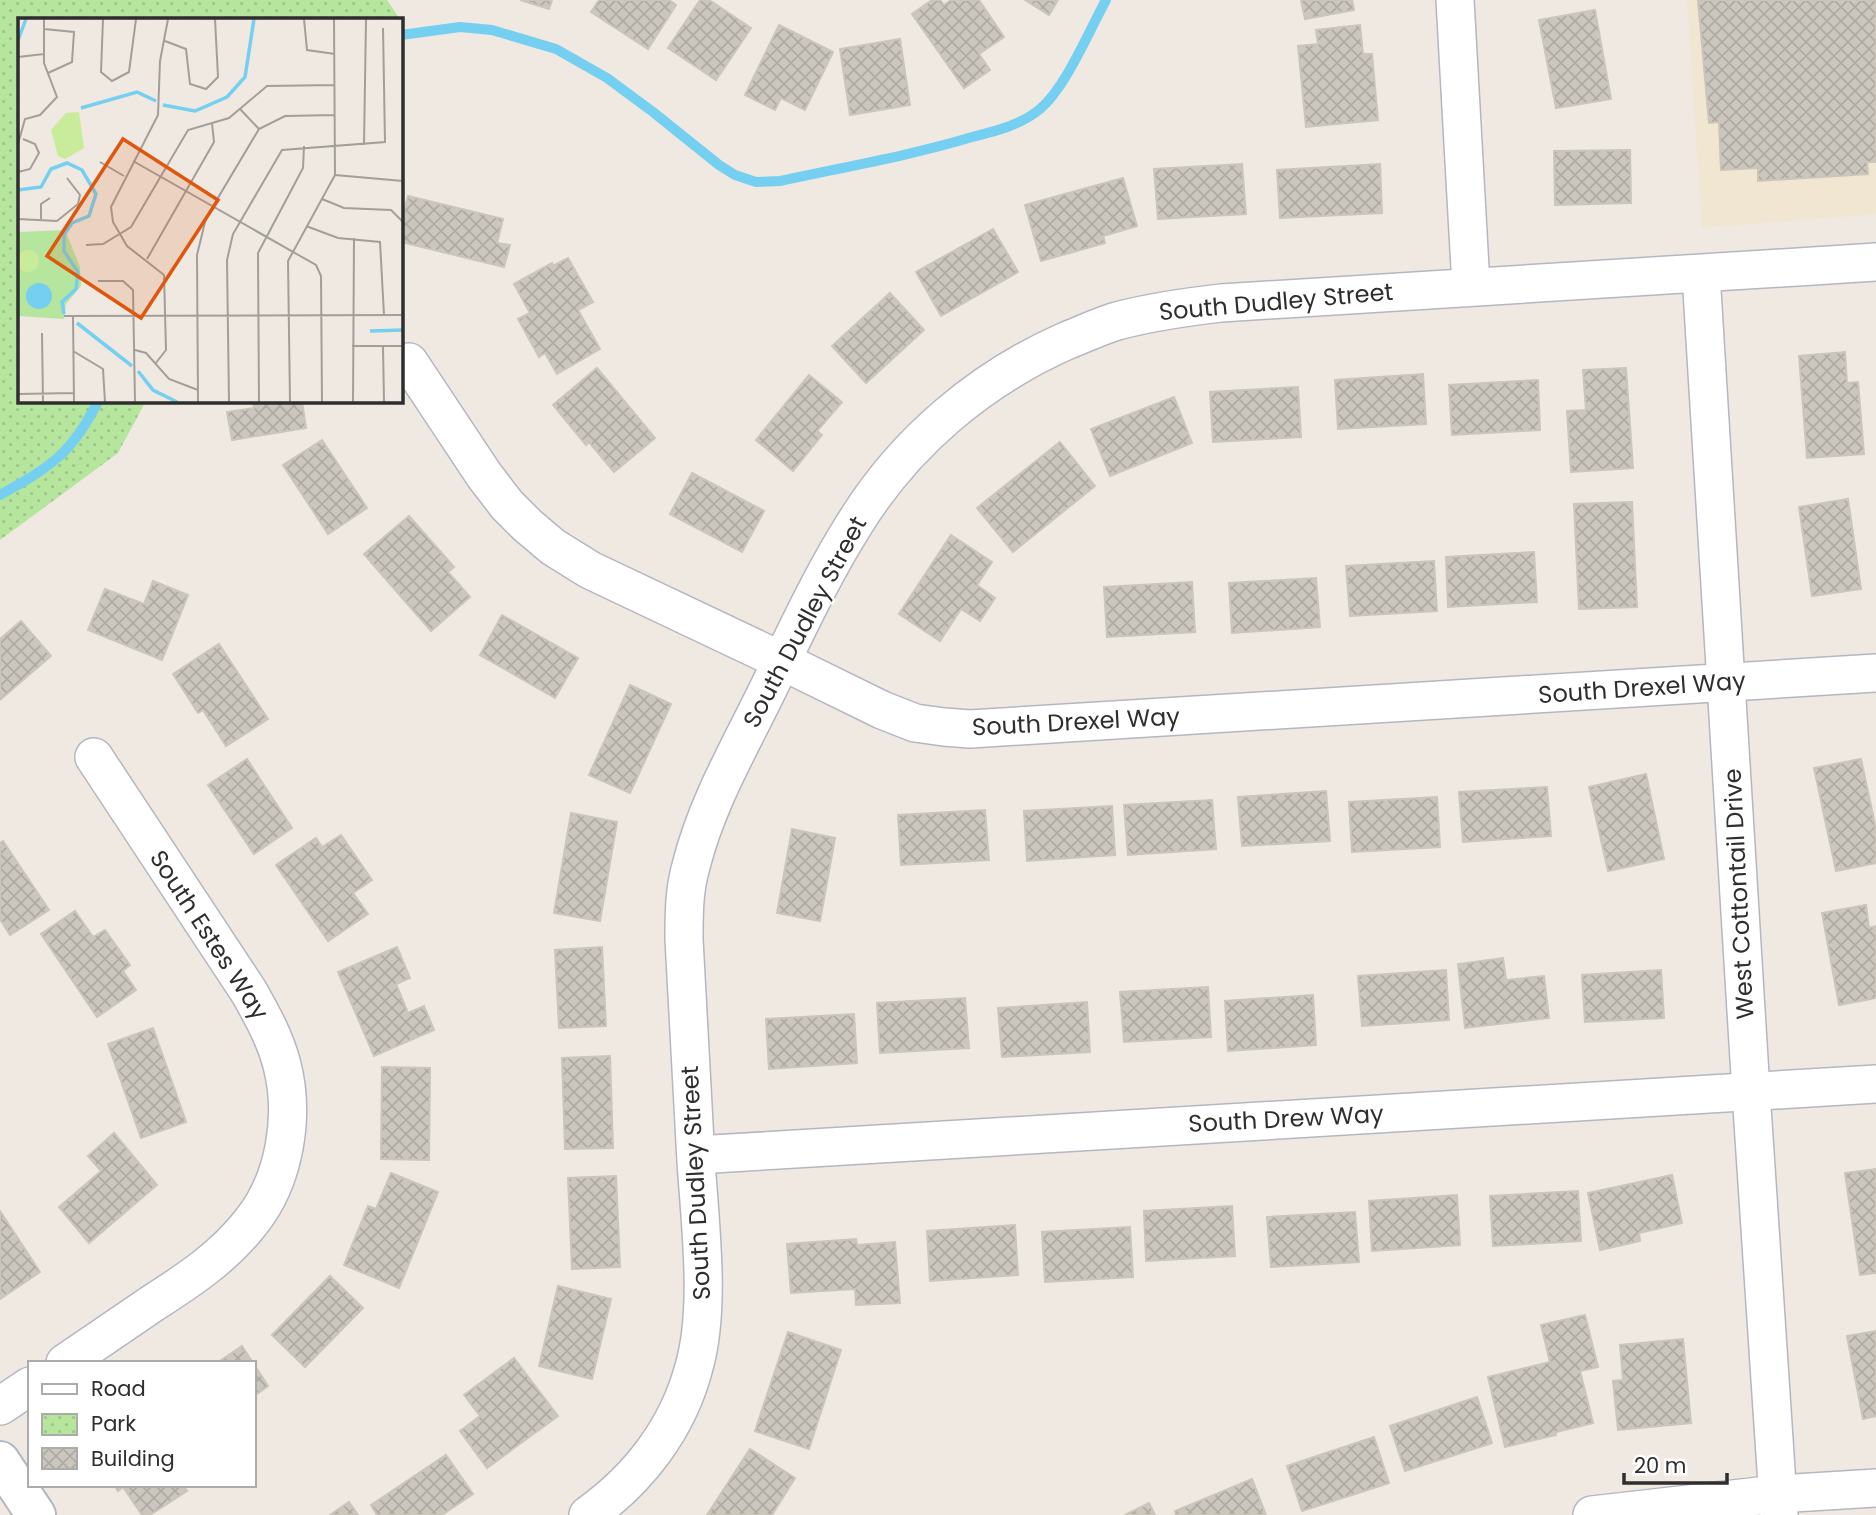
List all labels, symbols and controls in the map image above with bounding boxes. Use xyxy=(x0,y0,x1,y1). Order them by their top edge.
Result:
inset map xyxy=(18,18,402,402)
street label: South Dudley Street xyxy=(1158,275,1394,328)
street label: South Dudley Street xyxy=(735,510,874,733)
street label: South Drexel Way xyxy=(1537,664,1747,711)
street label: South Drexel Way xyxy=(971,700,1181,743)
street label: West Cottontail Drive xyxy=(1715,768,1762,1020)
street label: South Estes Way xyxy=(142,844,277,1026)
street label: South Dudley Street xyxy=(673,1065,718,1301)
street label: South Drew Way xyxy=(1188,1097,1385,1140)
legend xyxy=(28,1361,256,1487)
text: Road xyxy=(91,1374,146,1403)
text: Park xyxy=(91,1409,136,1438)
scale bar xyxy=(1624,1442,1727,1486)
text: Building xyxy=(91,1444,175,1473)
text: 20 m xyxy=(1634,1451,1687,1480)

